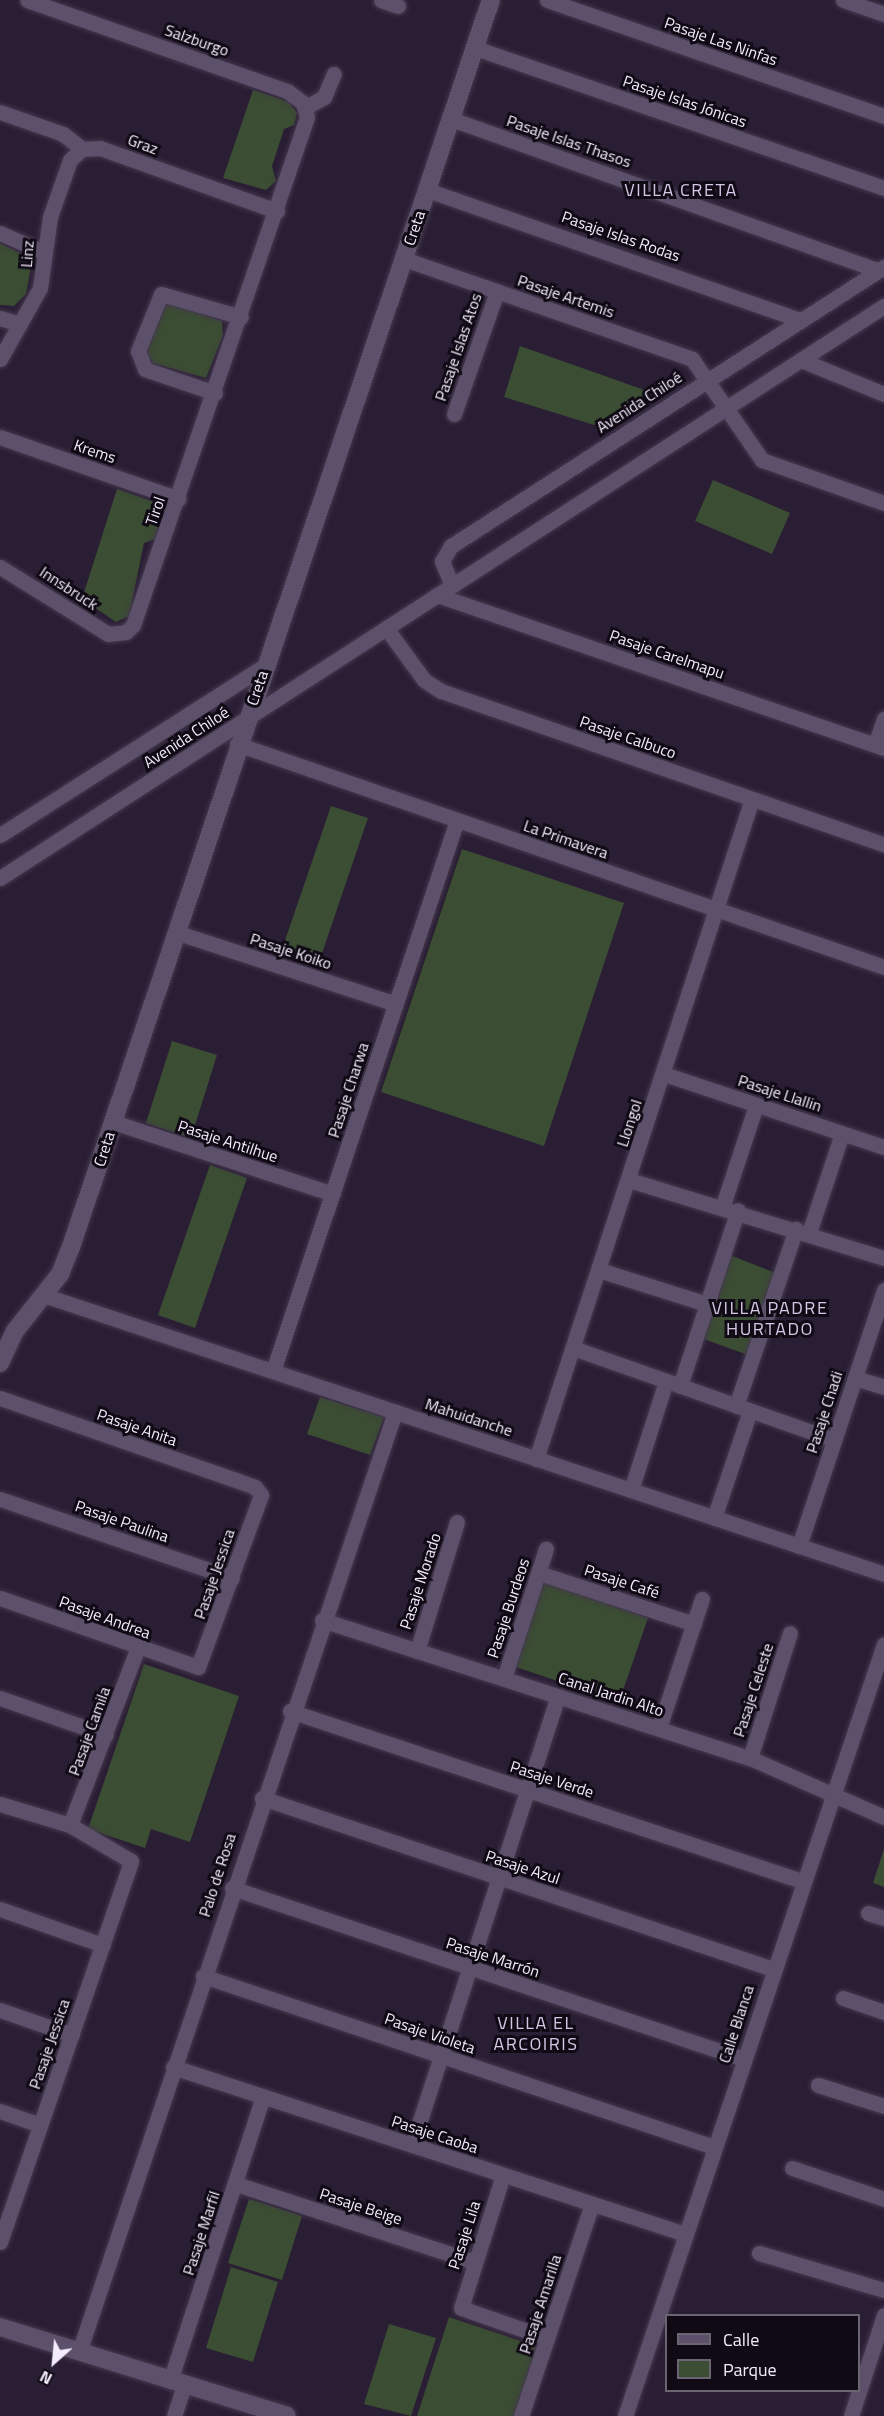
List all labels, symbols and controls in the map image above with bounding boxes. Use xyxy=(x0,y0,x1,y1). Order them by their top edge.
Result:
street label: Pasaje Las Ninfas xyxy=(662,13,780,69)
street label: Salzburgo xyxy=(162,20,232,60)
street label: Pasaje Islas Jónicas xyxy=(621,71,749,131)
street label: Pasaje Islas Thasos xyxy=(504,111,634,171)
street label: Graz xyxy=(125,130,161,158)
district label: VILLA CRETA xyxy=(624,179,738,201)
street label: Pasaje Islas Rodas xyxy=(559,207,683,265)
street label: Creta xyxy=(399,208,429,248)
street label: Linz xyxy=(16,240,38,268)
street label: Pasaje Artemis xyxy=(515,270,617,322)
street label: Pasaje Islas Atos xyxy=(431,291,485,403)
street label: Avenida Chiloé xyxy=(593,367,685,437)
street label: Krems xyxy=(71,435,119,467)
street label: Tirol xyxy=(141,494,169,528)
street label: Innsbruck xyxy=(36,562,102,614)
street label: Pasaje Carelmapu xyxy=(607,625,727,683)
street label: Creta xyxy=(242,668,272,708)
street label: Avenida Chiloé xyxy=(140,702,232,772)
street label: Pasaje Calbuco xyxy=(577,712,679,762)
street label: La Primavera xyxy=(521,816,611,862)
street label: Pasaje Koiko xyxy=(248,929,334,973)
street label: Pasaje Charwa xyxy=(324,1040,372,1140)
street label: Pasaje Llallin xyxy=(736,1070,824,1116)
street label: Llongol xyxy=(612,1097,646,1149)
street label: Pasaje Antilhue xyxy=(176,1116,280,1166)
street label: Creta xyxy=(89,1129,119,1169)
district label: VILLA PADRE HURTADO xyxy=(712,1298,828,1340)
street label: Pasaje Chadi xyxy=(802,1368,846,1456)
street label: Mahuidanche xyxy=(423,1394,515,1440)
street label: Pasaje Anita xyxy=(95,1404,179,1450)
street label: Pasaje Paulina xyxy=(73,1496,171,1546)
street label: Pasaje Jessica xyxy=(190,1526,238,1622)
street label: Pasaje Morado xyxy=(395,1530,445,1632)
street label: Pasaje Burdeos xyxy=(483,1556,533,1660)
street label: Pasaje Café xyxy=(582,1560,662,1602)
street label: Pasaje Andrea xyxy=(57,1592,153,1642)
street label: Pasaje Celeste xyxy=(729,1641,777,1739)
street label: Canal Jardin Alto xyxy=(556,1668,666,1720)
street label: Pasaje Camila xyxy=(64,1684,114,1778)
street label: Pasaje Verde xyxy=(508,1756,596,1802)
street label: Palo de Rosa xyxy=(194,1831,240,1919)
street label: Pasaje Azul xyxy=(483,1846,563,1888)
street label: Pasaje Marrón xyxy=(444,1933,542,1981)
street label: Calle Blanca xyxy=(714,1983,758,2065)
street label: Pasaje Jessica xyxy=(25,1996,73,2092)
street label: Pasaje Violeta xyxy=(382,2009,478,2057)
district label: VILLA EL ARCOIRIS xyxy=(494,2013,578,2056)
street label: Pasaje Caoba xyxy=(389,2111,481,2157)
street label: Pasaje Beige xyxy=(317,2184,405,2228)
street label: Pasaje Marfil xyxy=(178,2188,224,2278)
street label: Pasaje Lila xyxy=(444,2198,484,2272)
street label: Pasaje Amarilla xyxy=(515,2252,565,2356)
legend xyxy=(665,2314,860,2392)
text: Calle xyxy=(723,2326,759,2353)
north arrow xyxy=(24,2332,84,2392)
text: Parque xyxy=(723,2356,777,2383)
text: N xyxy=(35,2365,56,2391)

